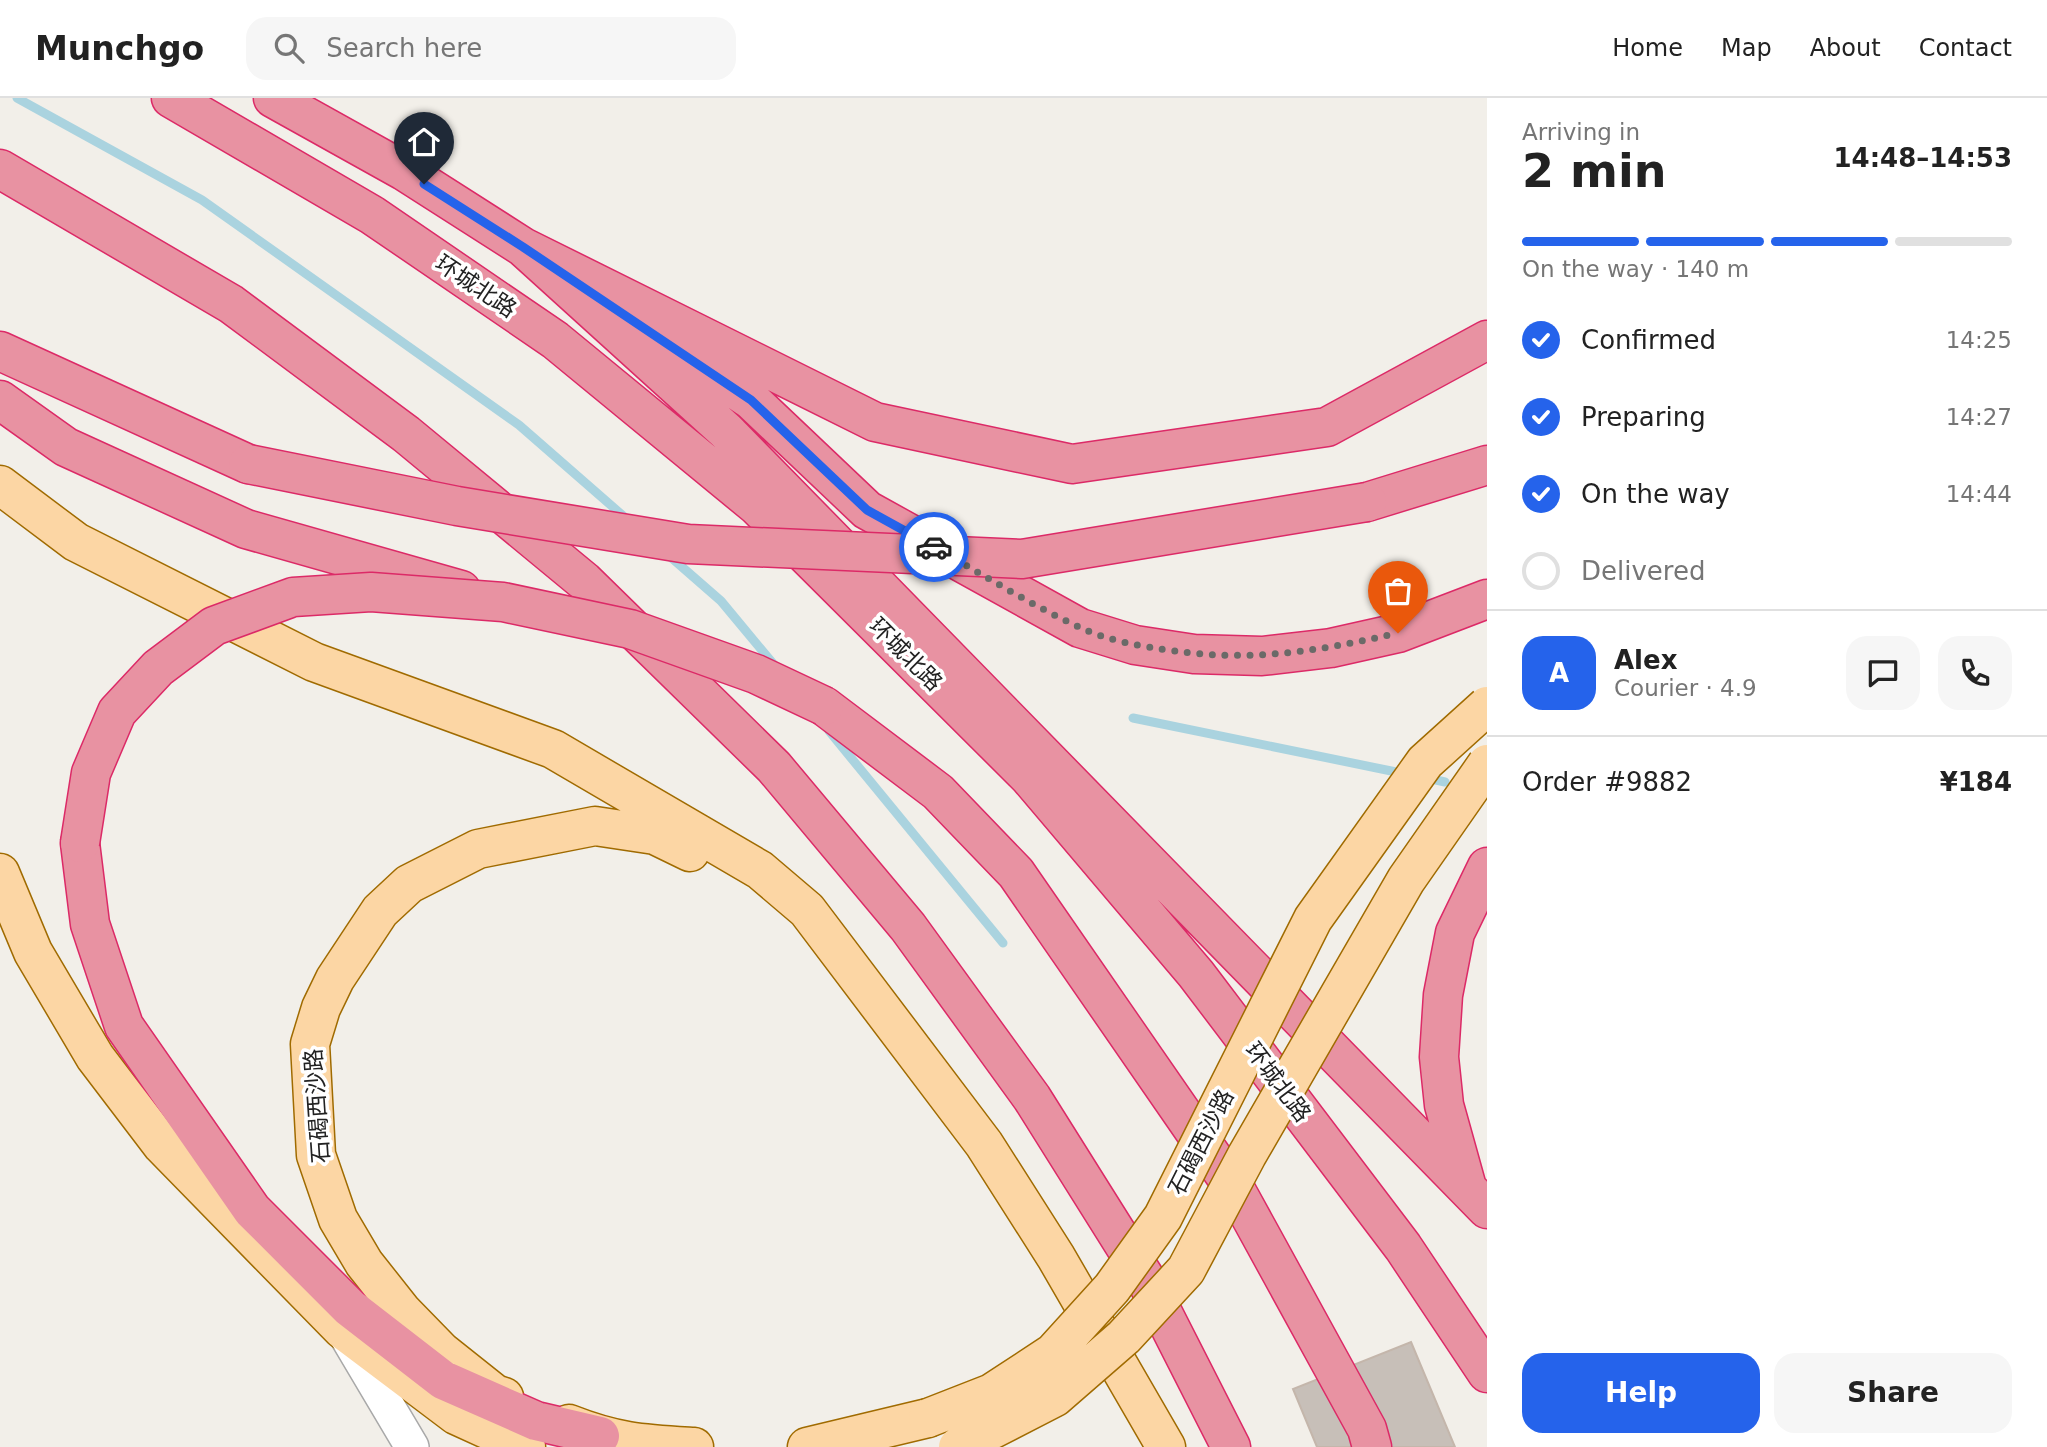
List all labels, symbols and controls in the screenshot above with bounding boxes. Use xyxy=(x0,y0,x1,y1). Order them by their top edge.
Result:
search box xyxy=(246,17,736,80)
text: Munchgo xyxy=(35,29,204,68)
icon: search xyxy=(270,29,308,67)
text: Search here xyxy=(326,33,482,63)
text: Home xyxy=(1612,34,1683,62)
text: Map xyxy=(1721,34,1772,62)
text: About xyxy=(1810,34,1881,62)
text: Contact xyxy=(1919,34,2012,62)
pin xyxy=(394,112,454,184)
text: Arriving in xyxy=(1522,119,1640,145)
icon: home xyxy=(405,123,443,161)
text: 14:48–14:53 xyxy=(1833,143,2012,173)
text: 2 min xyxy=(1522,144,1666,198)
street label: 环城北路 xyxy=(431,249,521,323)
text: On the way · 140 m xyxy=(1522,256,1749,282)
icon: check xyxy=(1522,321,1560,359)
text: Confirmed xyxy=(1581,325,1716,355)
text: 14:25 xyxy=(1946,327,2012,353)
icon: check xyxy=(1522,398,1560,436)
text: Preparing xyxy=(1581,402,1706,432)
text: 14:27 xyxy=(1946,404,2012,430)
icon: check xyxy=(1522,475,1560,513)
text: On the way xyxy=(1581,479,1730,509)
text: 14:44 xyxy=(1946,481,2012,507)
courier xyxy=(899,512,969,582)
icon: car xyxy=(915,528,953,566)
text: Delivered xyxy=(1581,556,1705,586)
pin xyxy=(1368,561,1428,633)
icon: bag xyxy=(1379,572,1417,610)
street label: 环城北路 xyxy=(864,612,948,696)
button: chat xyxy=(1846,636,1920,710)
button: phone xyxy=(1938,636,2012,710)
text: Alex xyxy=(1614,645,1677,675)
text: A xyxy=(1549,658,1569,688)
text: Courier · 4.9 xyxy=(1614,675,1757,701)
text: Order #9882 xyxy=(1522,767,1692,797)
text: ¥184 xyxy=(1940,767,2012,797)
street label: 环城北路 xyxy=(1240,1037,1316,1127)
street label: 石碣西沙路 xyxy=(300,1048,334,1164)
street label: 石碣西沙路 xyxy=(1163,1085,1239,1199)
button: Help xyxy=(1522,1353,1760,1433)
button: Share xyxy=(1774,1353,2012,1433)

